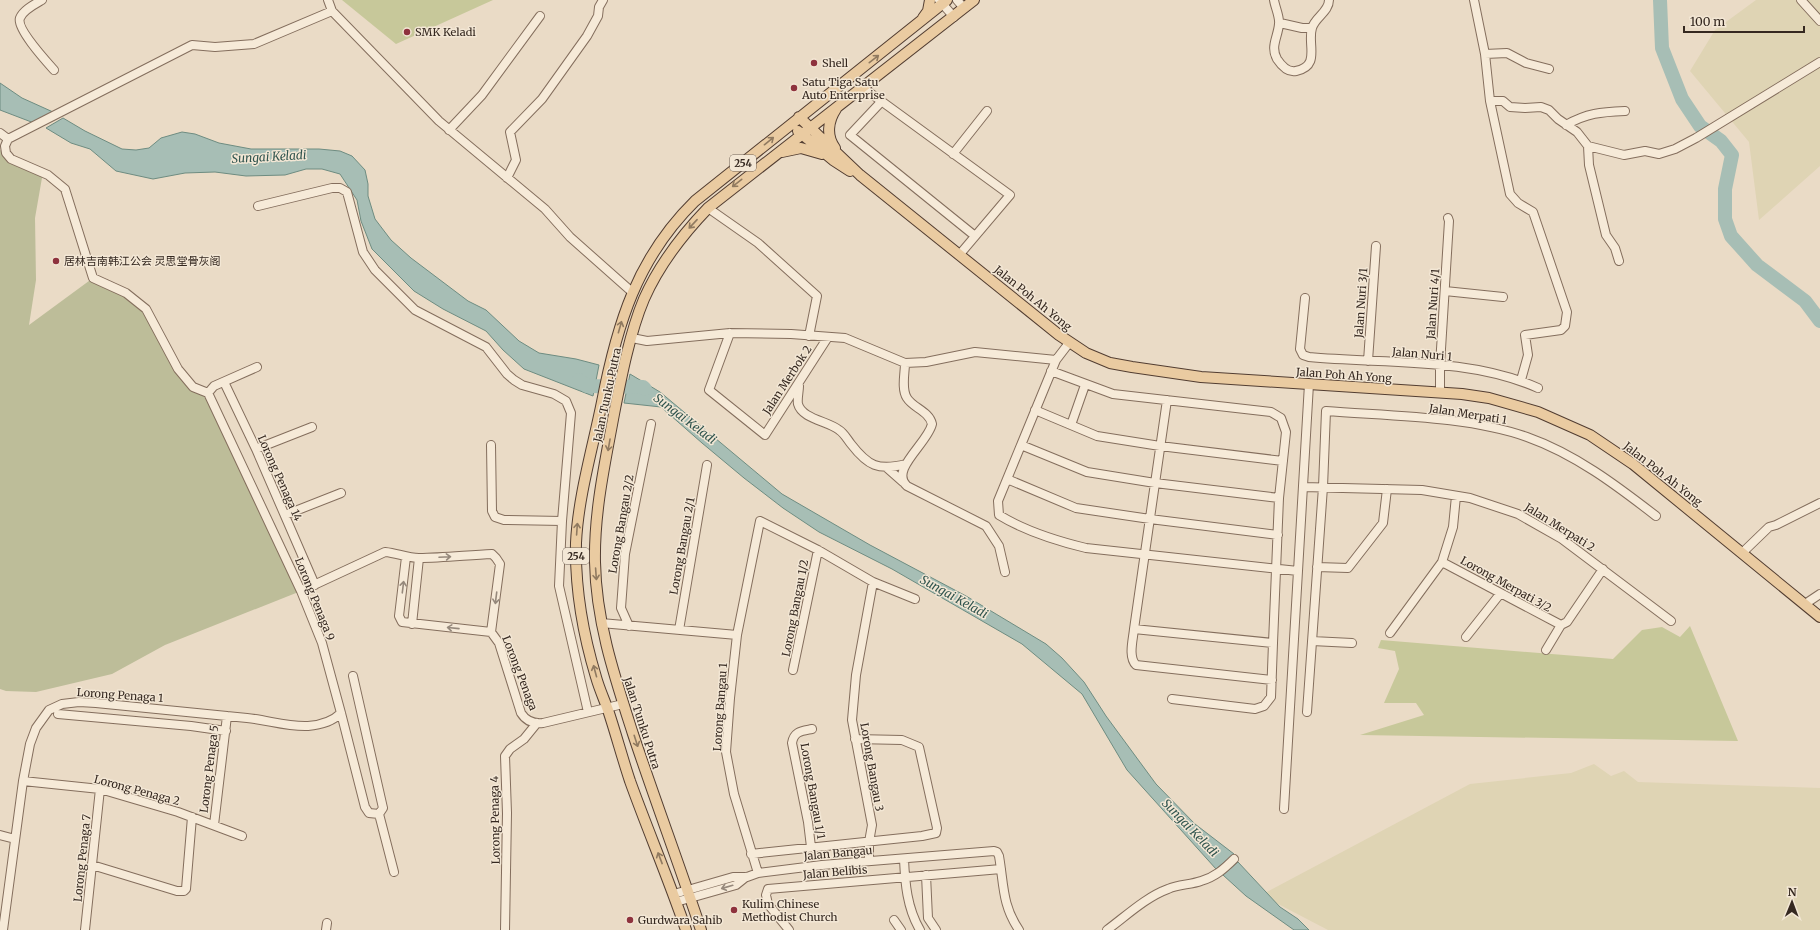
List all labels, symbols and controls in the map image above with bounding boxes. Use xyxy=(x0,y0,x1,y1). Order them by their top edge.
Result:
scale bar xyxy=(1684,8,1804,34)
text: 100 m xyxy=(1690,14,1725,29)
place label: SMK Keladi xyxy=(415,25,476,39)
marker: SMK Keladi xyxy=(402,27,412,37)
one-way arrow xyxy=(868,54,879,63)
place label: Shell xyxy=(822,56,849,70)
marker: Shell xyxy=(809,58,819,68)
place label: Satu Tiga Satu Auto Enterprise xyxy=(801,75,885,102)
marker: Satu Tiga Satu Auto Enterprise xyxy=(789,83,799,93)
one-way arrow xyxy=(764,137,774,146)
water label: Sungai Keladi xyxy=(231,147,307,166)
road number: 254 xyxy=(730,155,756,171)
one-way arrow xyxy=(732,179,743,188)
one-way arrow xyxy=(689,218,698,228)
place label: 居林吉南韩江公会 灵思堂骨灰阁 xyxy=(64,254,221,268)
marker: 居林吉南韩江公会 灵思堂骨灰阁 xyxy=(51,256,61,266)
street label: Jalan Poh Ah Yong xyxy=(991,262,1075,334)
street label: Jalan Nuri 3/1 xyxy=(1352,268,1370,339)
street label: Jalan Nuri 4/1 xyxy=(1423,268,1442,341)
one-way arrow xyxy=(617,321,624,334)
street label: Jalan Merbok 2 xyxy=(759,343,815,418)
street label: Jalan Nuri 1 xyxy=(1390,344,1453,364)
street label: Jalan Tunku Putra xyxy=(590,346,624,444)
street label: Jalan Poh Ah Yong xyxy=(1295,365,1393,385)
water label: Sungai Keladi xyxy=(651,390,720,447)
street label: Jalan Merpati 1 xyxy=(1427,401,1508,427)
street label: Lorong Penaga 14 xyxy=(255,433,305,523)
one-way arrow xyxy=(604,438,612,451)
street label: Jalan Poh Ah Yong xyxy=(1620,438,1705,509)
street label: Lorong Bangau 2/2 xyxy=(605,473,637,575)
street label: Lorong Bangau 2/1 xyxy=(667,496,697,596)
street label: Jalan Merpati 2 xyxy=(1521,499,1598,554)
one-way arrow xyxy=(574,523,581,536)
road number: 254 xyxy=(563,548,589,564)
one-way arrow xyxy=(438,553,451,560)
street label: Lorong Merpati 3/2 xyxy=(1458,553,1554,615)
street label: Lorong Penaga 9 xyxy=(292,555,338,643)
street label: Lorong Bangau 1/2 xyxy=(779,558,811,658)
one-way arrow xyxy=(592,567,600,580)
water label: Sungai Keladi xyxy=(918,572,991,621)
one-way arrow xyxy=(399,580,406,593)
one-way arrow xyxy=(492,591,499,604)
one-way arrow xyxy=(447,624,460,632)
street label: Lorong Penaga xyxy=(499,634,541,713)
street label: Lorong Bangau 1 xyxy=(710,662,730,752)
one-way arrow xyxy=(590,665,598,678)
street label: Jalan Tunku Putra xyxy=(620,674,664,771)
street label: Lorong Penaga 1 xyxy=(76,685,164,705)
street label: Lorong Bangau 3 xyxy=(857,722,887,812)
street label: Lorong Penaga 5 xyxy=(197,724,221,814)
one-way arrow xyxy=(632,735,640,747)
street label: Lorong Bangau 1/1 xyxy=(798,742,828,840)
street label: Lorong Penaga 2 xyxy=(93,772,181,808)
street label: Lorong Penaga 4 xyxy=(487,775,503,864)
water label: Sungai Keladi xyxy=(1159,796,1222,860)
street label: Lorong Penaga 7 xyxy=(70,814,94,902)
street label: Jalan Bangau xyxy=(802,843,873,863)
one-way arrow xyxy=(655,852,663,864)
street label: Jalan Belibis xyxy=(801,862,868,882)
north arrow xyxy=(1772,882,1812,922)
one-way arrow xyxy=(721,884,734,891)
text: N xyxy=(1788,885,1797,899)
place label: Kulim Chinese Methodist Church xyxy=(742,897,838,924)
marker: Kulim Chinese Methodist Church xyxy=(729,905,739,915)
place label: Gurdwara Sahib xyxy=(638,913,723,927)
marker: Gurdwara Sahib xyxy=(625,915,635,925)

